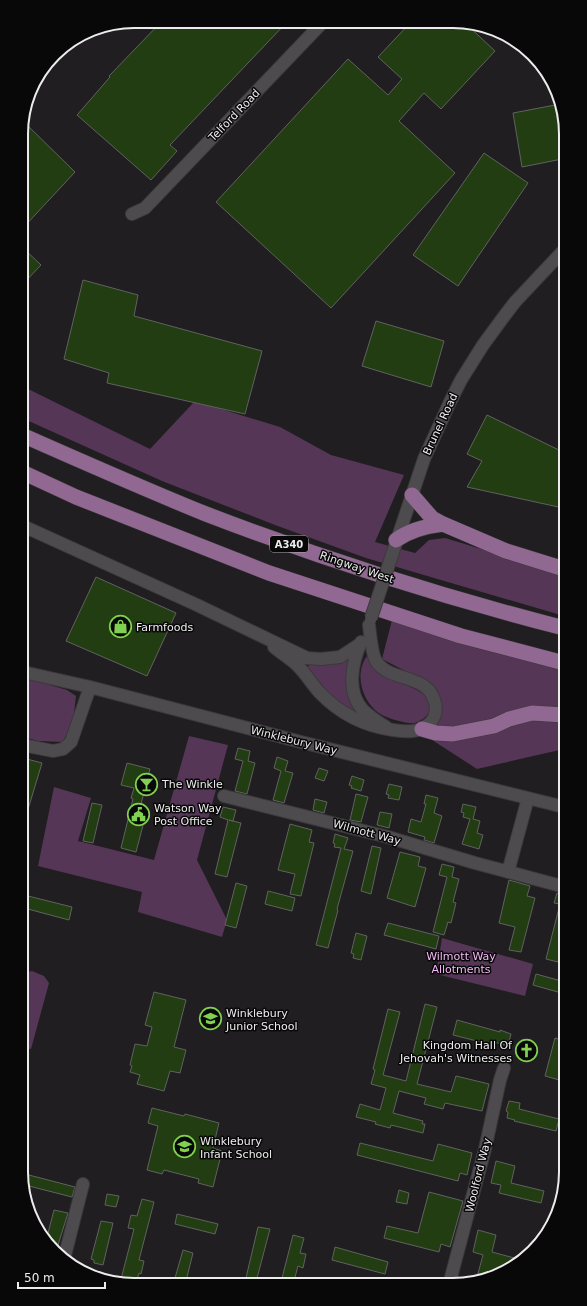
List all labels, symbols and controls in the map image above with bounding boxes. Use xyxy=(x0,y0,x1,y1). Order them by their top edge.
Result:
street label: Telford Road xyxy=(205,86,263,145)
street label: Brunel Road xyxy=(420,391,460,457)
road number: A340 xyxy=(270,536,308,552)
street label: Ringway West xyxy=(318,549,396,586)
shop icon: Farmfoods xyxy=(108,614,134,640)
place label: Farmfoods xyxy=(136,621,193,634)
street label: Winklebury Way xyxy=(249,723,339,758)
bar icon: The Winkle xyxy=(133,771,159,797)
place label: The Winkle xyxy=(161,778,223,791)
public building icon: Watson Way Post Office xyxy=(126,801,152,827)
place label: Watson Way Post Office xyxy=(154,802,222,828)
street label: Wilmott Way xyxy=(332,817,403,848)
park label: Wilmott Way Allotments xyxy=(426,950,496,976)
school or university icon: Winklebury Junior School xyxy=(198,1006,224,1032)
place label: Winklebury Junior School xyxy=(225,1007,298,1033)
church icon: Kingdom Hall Of Jehovah's Witnesses xyxy=(514,1038,540,1064)
place label: Kingdom Hall Of Jehovah's Witnesses xyxy=(399,1039,513,1065)
school or university icon: Winklebury Infant School xyxy=(171,1134,197,1160)
place label: Winklebury Infant School xyxy=(200,1135,272,1161)
street label: Woolford Way xyxy=(463,1136,494,1213)
scale bar xyxy=(18,1264,105,1290)
text: 50 m xyxy=(24,1271,55,1285)

